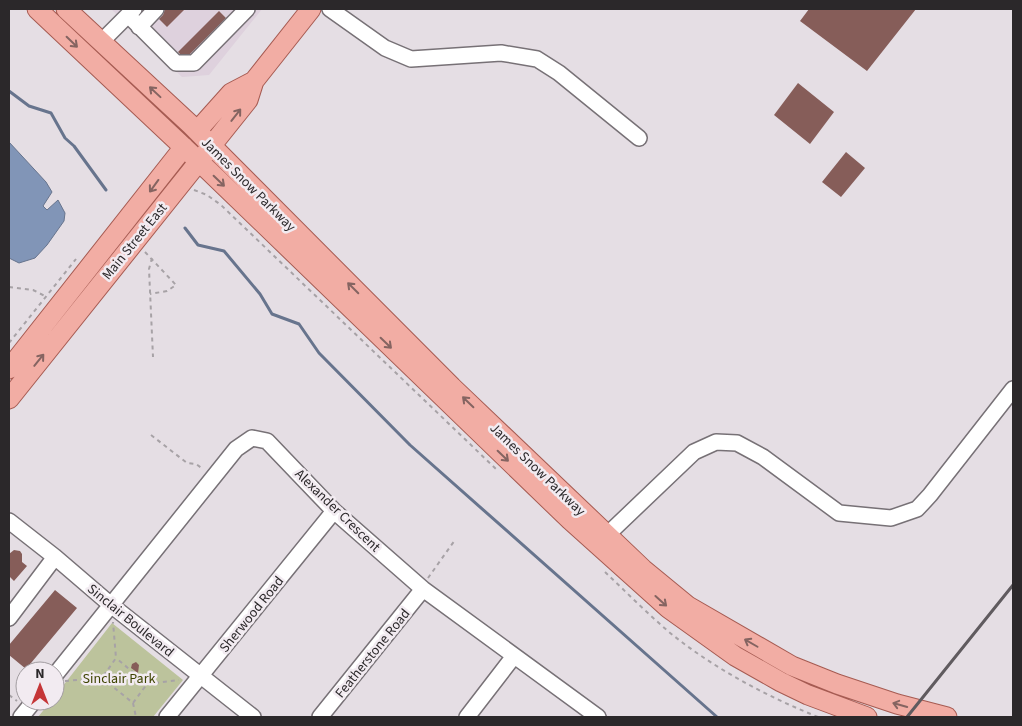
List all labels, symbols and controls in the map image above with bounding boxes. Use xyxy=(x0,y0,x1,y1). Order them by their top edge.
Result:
one-way arrow xyxy=(66,36,78,48)
one-way arrow xyxy=(149,86,162,98)
one-way arrow xyxy=(231,109,242,122)
street label: James Snow Parkway xyxy=(197,133,300,237)
one-way arrow xyxy=(213,175,225,187)
one-way arrow xyxy=(149,179,159,193)
street label: Main Street East xyxy=(98,199,172,284)
one-way arrow xyxy=(346,282,359,294)
one-way arrow xyxy=(379,337,392,349)
one-way arrow xyxy=(34,354,45,367)
one-way arrow xyxy=(462,396,474,408)
street label: James Snow Parkway xyxy=(485,419,590,521)
one-way arrow xyxy=(496,449,508,461)
street label: Alexander Crescent xyxy=(290,465,385,557)
street label: Sherwood Road xyxy=(215,572,289,657)
street label: Sinclair Boulevard xyxy=(83,579,178,662)
one-way arrow xyxy=(654,596,667,607)
street label: Featherstone Road xyxy=(331,605,415,703)
one-way arrow xyxy=(744,637,758,647)
north arrow xyxy=(15,661,65,711)
text: N xyxy=(35,664,45,684)
park label: Sinclair Park xyxy=(83,669,155,689)
one-way arrow xyxy=(893,699,909,709)

